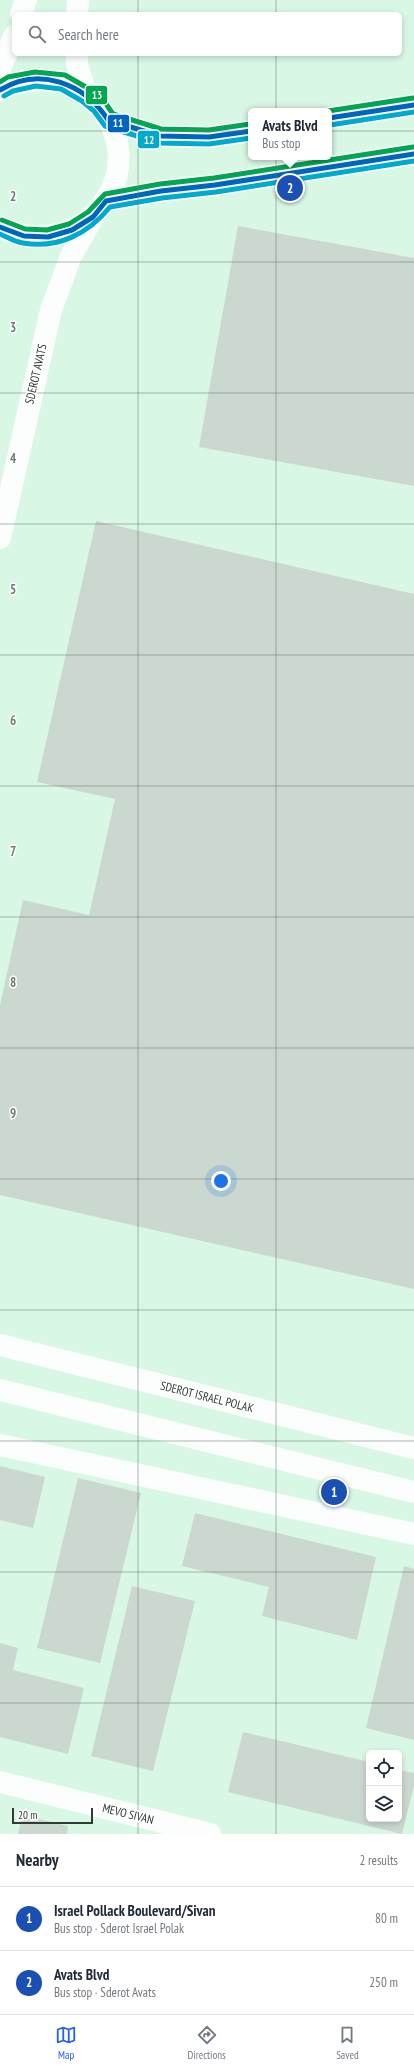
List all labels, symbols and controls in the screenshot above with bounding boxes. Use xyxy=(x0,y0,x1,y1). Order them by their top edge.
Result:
search box xyxy=(12,12,402,56)
icon: search xyxy=(26,23,48,45)
text: Search here xyxy=(58,25,119,44)
line badge: 13 xyxy=(85,85,108,105)
text: 13 xyxy=(92,88,102,102)
popup xyxy=(248,108,332,160)
line badge: 11 xyxy=(107,114,130,133)
text: 11 xyxy=(113,116,123,130)
text: Avats Blvd xyxy=(262,116,318,135)
line badge: 12 xyxy=(137,130,160,149)
text: 12 xyxy=(144,133,154,147)
text: Bus stop xyxy=(262,135,300,152)
pin: 2 xyxy=(277,173,303,203)
text: 2 xyxy=(10,188,16,205)
text: 3 xyxy=(10,319,16,336)
street label: SDEROT AVATS xyxy=(21,342,50,405)
text: 4 xyxy=(10,450,17,467)
text: 5 xyxy=(10,581,16,598)
text: 6 xyxy=(10,712,16,729)
text: 7 xyxy=(10,843,16,860)
text: 8 xyxy=(10,974,16,991)
text: 9 xyxy=(10,1105,16,1122)
your location xyxy=(211,1171,231,1191)
street label: SDEROT ISRAEL POLAK xyxy=(159,1378,255,1415)
pin: 1 xyxy=(321,1477,347,1507)
map controls xyxy=(366,1750,402,1822)
button: locate xyxy=(366,1750,402,1786)
button: layers xyxy=(366,1786,402,1822)
street label: MEVO SIVAN xyxy=(101,1800,155,1827)
scale bar xyxy=(12,1806,93,1825)
text: 20 m xyxy=(18,1808,37,1822)
text: Nearby xyxy=(16,1849,59,1871)
text: 2 results xyxy=(359,1852,398,1869)
text: Israel Pollack Boulevard/Sivan xyxy=(54,1901,216,1920)
text: 1 xyxy=(26,1910,32,1927)
text: 80 m xyxy=(375,1910,398,1927)
text: Bus stop · Sderot Israel Polak xyxy=(54,1920,184,1937)
text: Avats Blvd xyxy=(54,1965,109,1984)
text: 2 xyxy=(26,1974,32,1991)
text: 250 m xyxy=(369,1974,398,1991)
text: Bus stop · Sderot Avats xyxy=(54,1984,156,2001)
tab: Map xyxy=(55,2024,77,2062)
tab: Directions xyxy=(188,2024,226,2062)
tab: Saved xyxy=(336,2024,359,2062)

